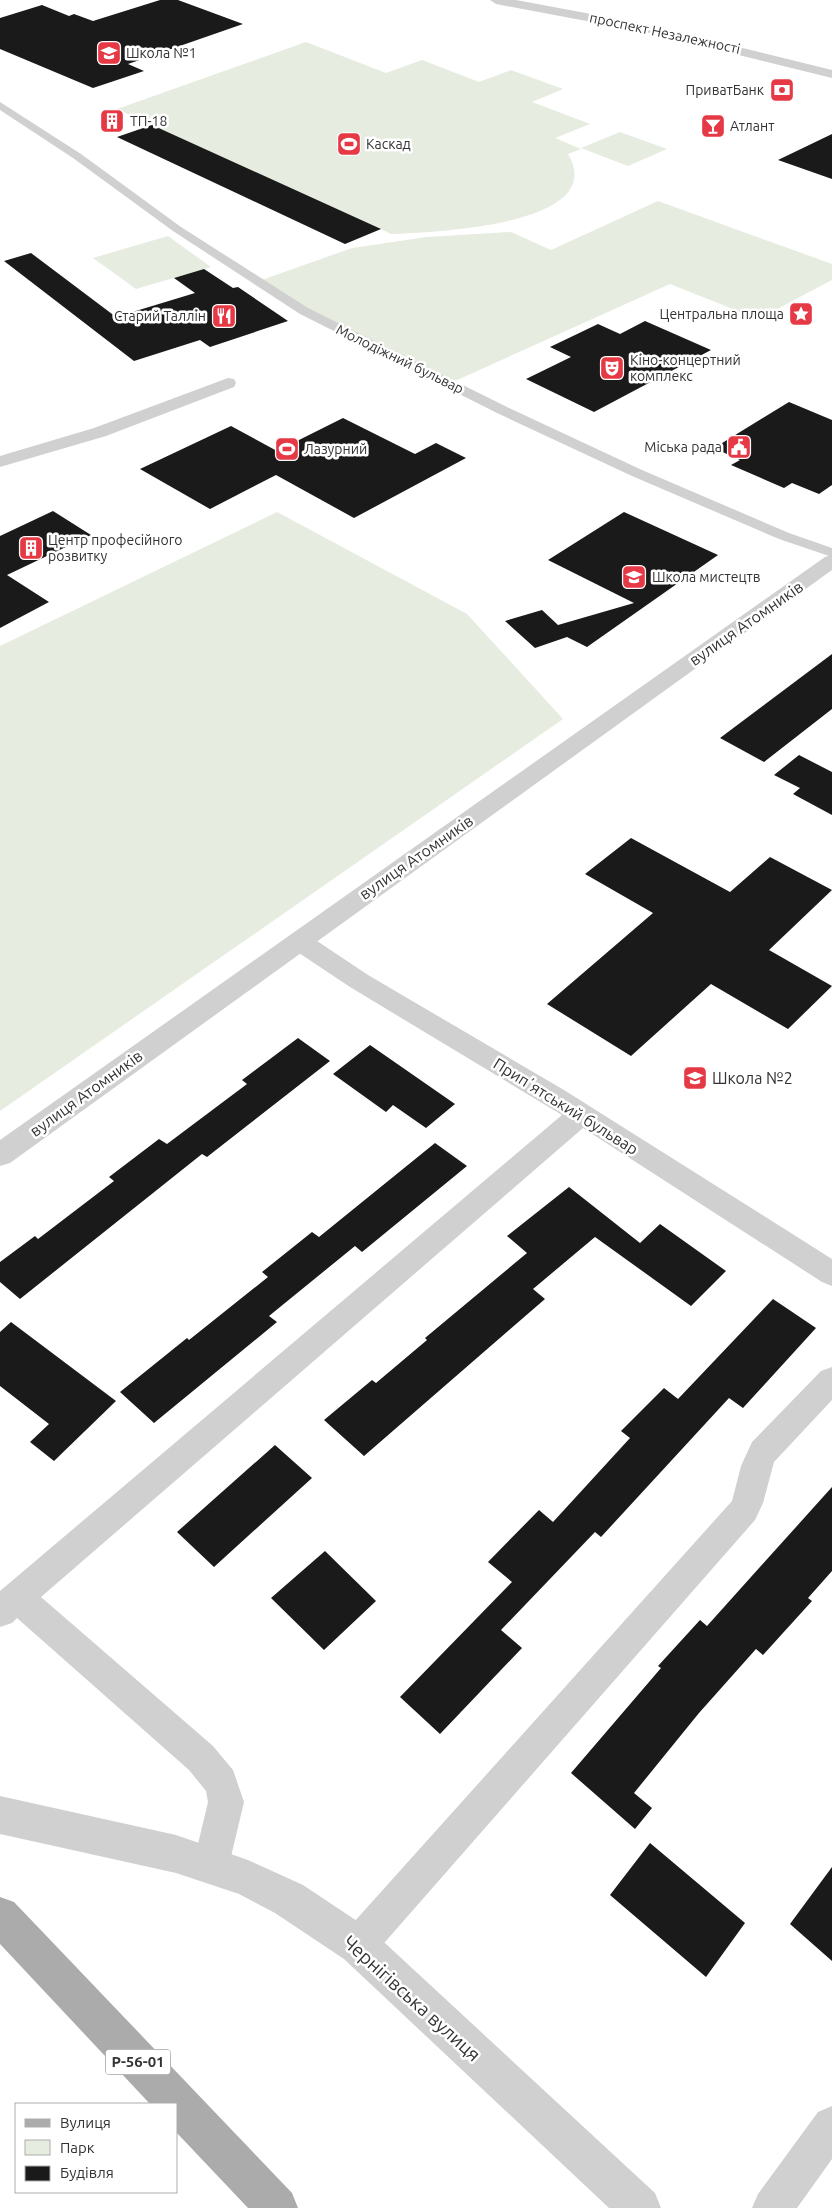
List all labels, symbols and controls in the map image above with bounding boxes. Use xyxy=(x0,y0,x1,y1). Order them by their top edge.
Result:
street label: проспект Незалежності xyxy=(588,9,742,57)
school or university icon: Школа №1 xyxy=(96,40,122,66)
place label: Школа №1 xyxy=(126,45,197,61)
bank icon: ПриватБанк xyxy=(769,77,795,103)
place label: ПриватБанк xyxy=(686,82,764,98)
building icon: ТП-18 xyxy=(99,108,125,134)
place label: ТП-18 xyxy=(130,113,167,129)
bar icon: Атлант xyxy=(700,113,726,139)
place label: Атлант xyxy=(730,118,774,134)
sports icon: Каскад xyxy=(336,131,362,157)
place label: Каскад xyxy=(366,136,411,152)
place icon: Центральна площа xyxy=(788,301,814,327)
restaurant icon: Старий Таллін xyxy=(211,303,237,329)
place label: Центральна площа xyxy=(660,306,784,322)
place label: Старий Таллін xyxy=(114,308,206,324)
street label: Молодіжний бульвар xyxy=(334,321,466,397)
place label: Кіно-концертний комплекс xyxy=(630,352,741,384)
theatre icon: Кіно-концертний комплекс xyxy=(599,355,625,381)
public building icon: Міська рада xyxy=(726,434,752,460)
sports icon: Лазурний xyxy=(274,436,300,462)
place label: Міська рада xyxy=(644,439,722,455)
place label: Лазурний xyxy=(304,441,367,457)
place label: Центр професійного розвитку xyxy=(48,532,183,564)
building icon: Центр професійного розвитку xyxy=(18,535,44,561)
school or university icon: Школа мистецтв xyxy=(621,564,647,590)
place label: Школа мистецтв xyxy=(652,569,761,585)
street label: вулиця Атомників xyxy=(686,577,806,669)
street label: вулиця Атомників xyxy=(356,811,476,903)
street label: вулиця Атомників xyxy=(26,1046,146,1140)
street label: Припʼятський бульвар xyxy=(490,1054,642,1158)
school or university icon: Школа №2 xyxy=(682,1065,708,1091)
place label: Школа №2 xyxy=(712,1069,793,1087)
street label: Чернігівська вулиця xyxy=(339,1931,485,2065)
road number: Р-56-01 xyxy=(106,2050,170,2074)
legend xyxy=(15,2103,178,2193)
text: Вулиця xyxy=(60,2114,111,2131)
text: Парк xyxy=(60,2139,95,2156)
text: Будівля xyxy=(60,2164,114,2181)

